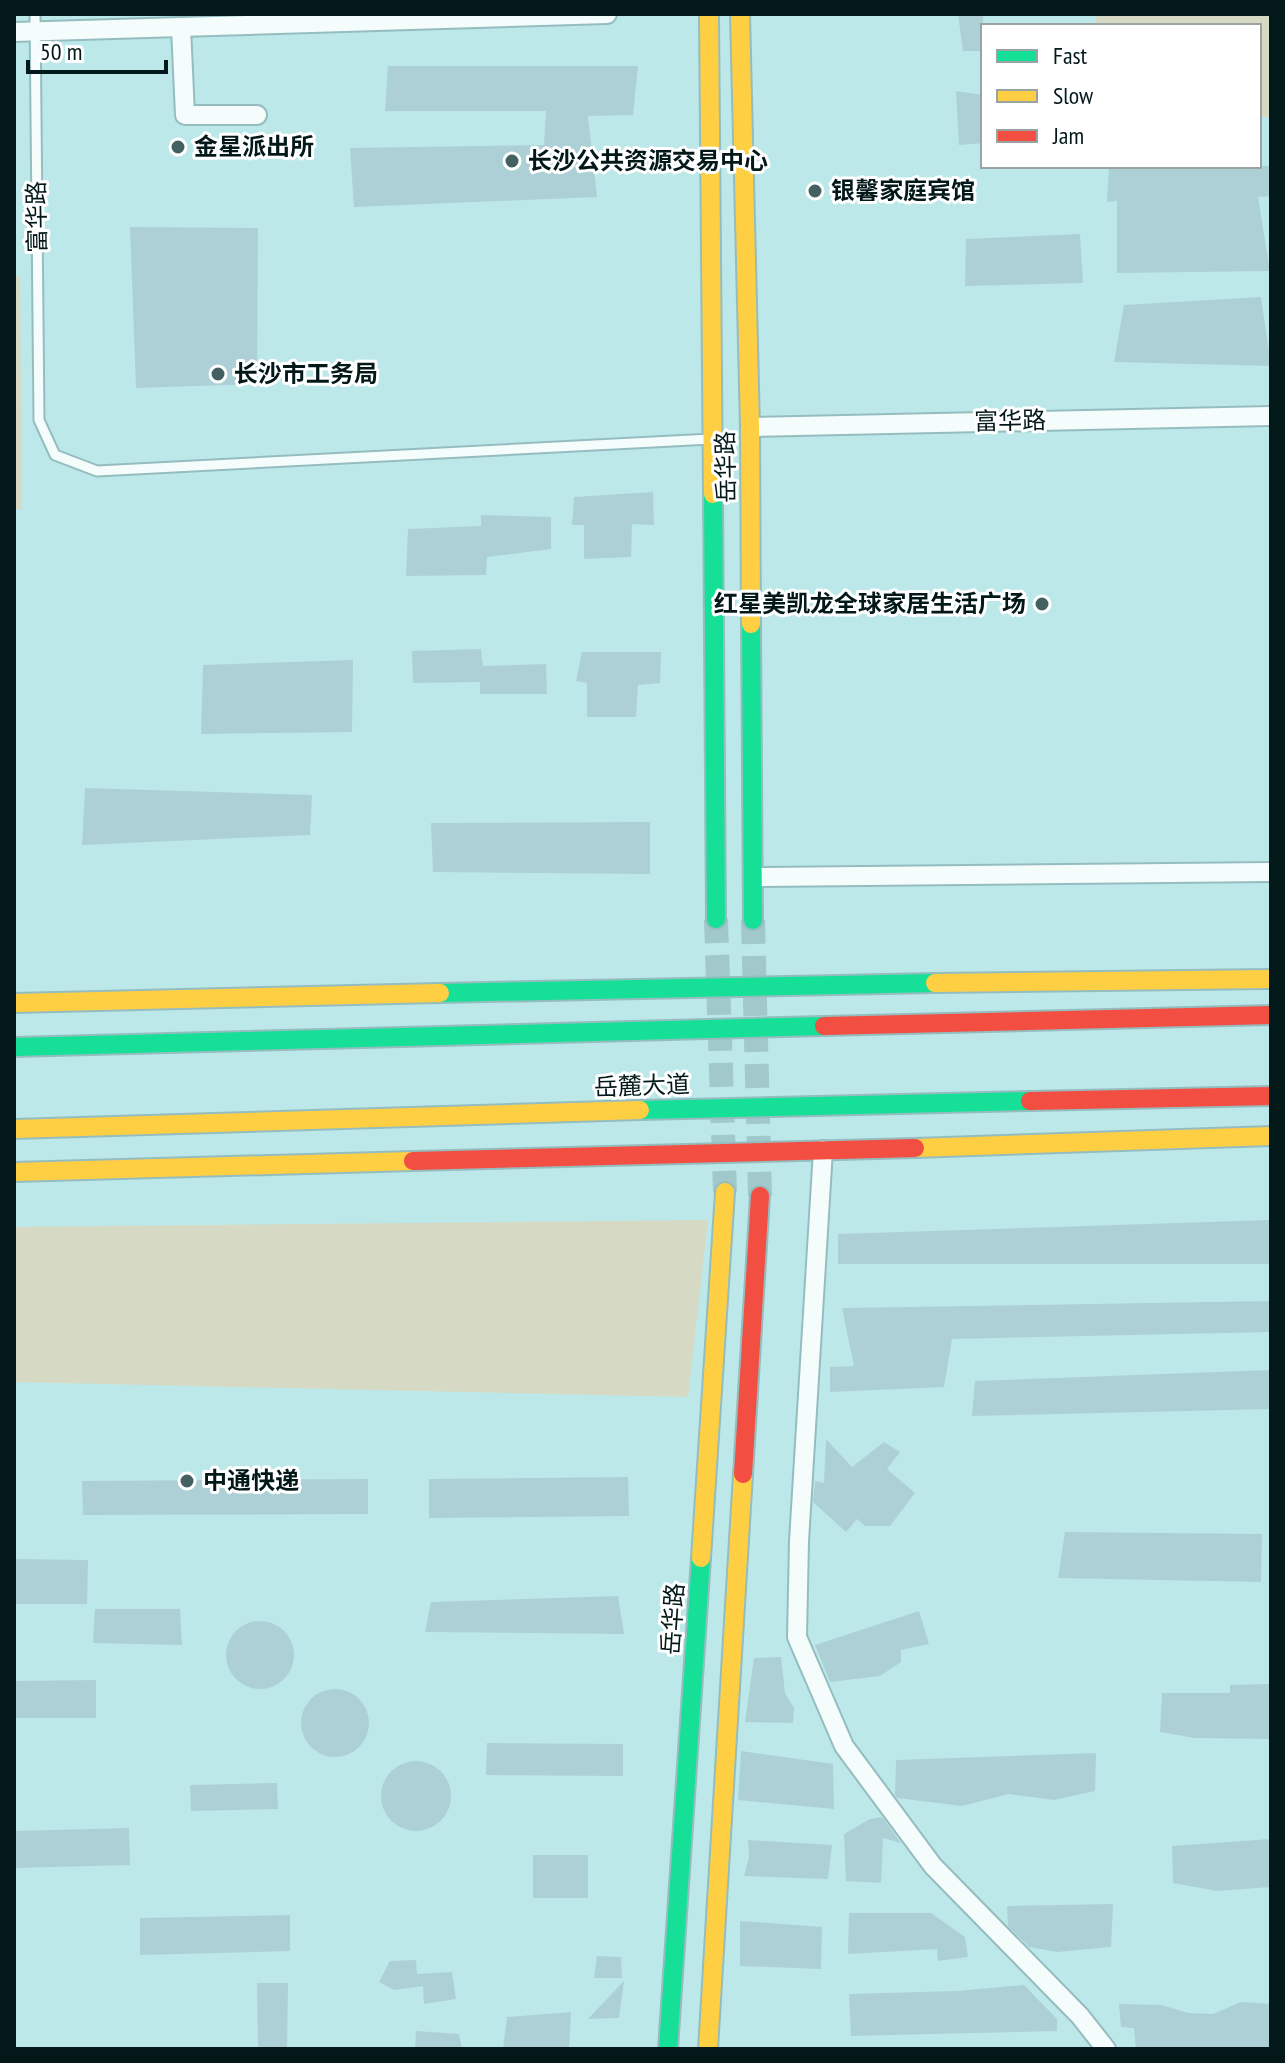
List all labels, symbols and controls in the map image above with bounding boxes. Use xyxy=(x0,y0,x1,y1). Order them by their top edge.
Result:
scale bar xyxy=(28,24,166,74)
legend xyxy=(981,24,1261,168)
text: 50 m xyxy=(40,36,82,67)
text: Fast xyxy=(1053,40,1088,71)
text: Slow xyxy=(1053,80,1094,111)
text: Jam xyxy=(1052,120,1084,151)
place label: 金星派出所 xyxy=(194,131,314,162)
marker: 金星派出所 xyxy=(169,138,187,156)
place label: 长沙公共资源交易中心 xyxy=(528,145,768,176)
marker: 长沙公共资源交易中心 xyxy=(503,152,521,170)
place label: 银馨家庭宾馆 xyxy=(831,175,975,206)
street label: 富华路 xyxy=(20,181,53,253)
marker: 银馨家庭宾馆 xyxy=(806,182,824,200)
place label: 长沙市工务局 xyxy=(234,358,378,389)
marker: 长沙市工务局 xyxy=(209,365,227,383)
street label: 富华路 xyxy=(974,404,1046,437)
street label: 岳华路 xyxy=(709,431,742,503)
place label: 红星美凯龙全球家居生活广场 xyxy=(714,588,1026,619)
marker: 红星美凯龙全球家居生活广场 xyxy=(1033,595,1051,613)
street label: 岳麓大道 xyxy=(593,1068,690,1103)
place label: 中通快递 xyxy=(203,1465,299,1496)
marker: 中通快递 xyxy=(178,1472,196,1490)
street label: 岳华路 xyxy=(655,1582,690,1656)

